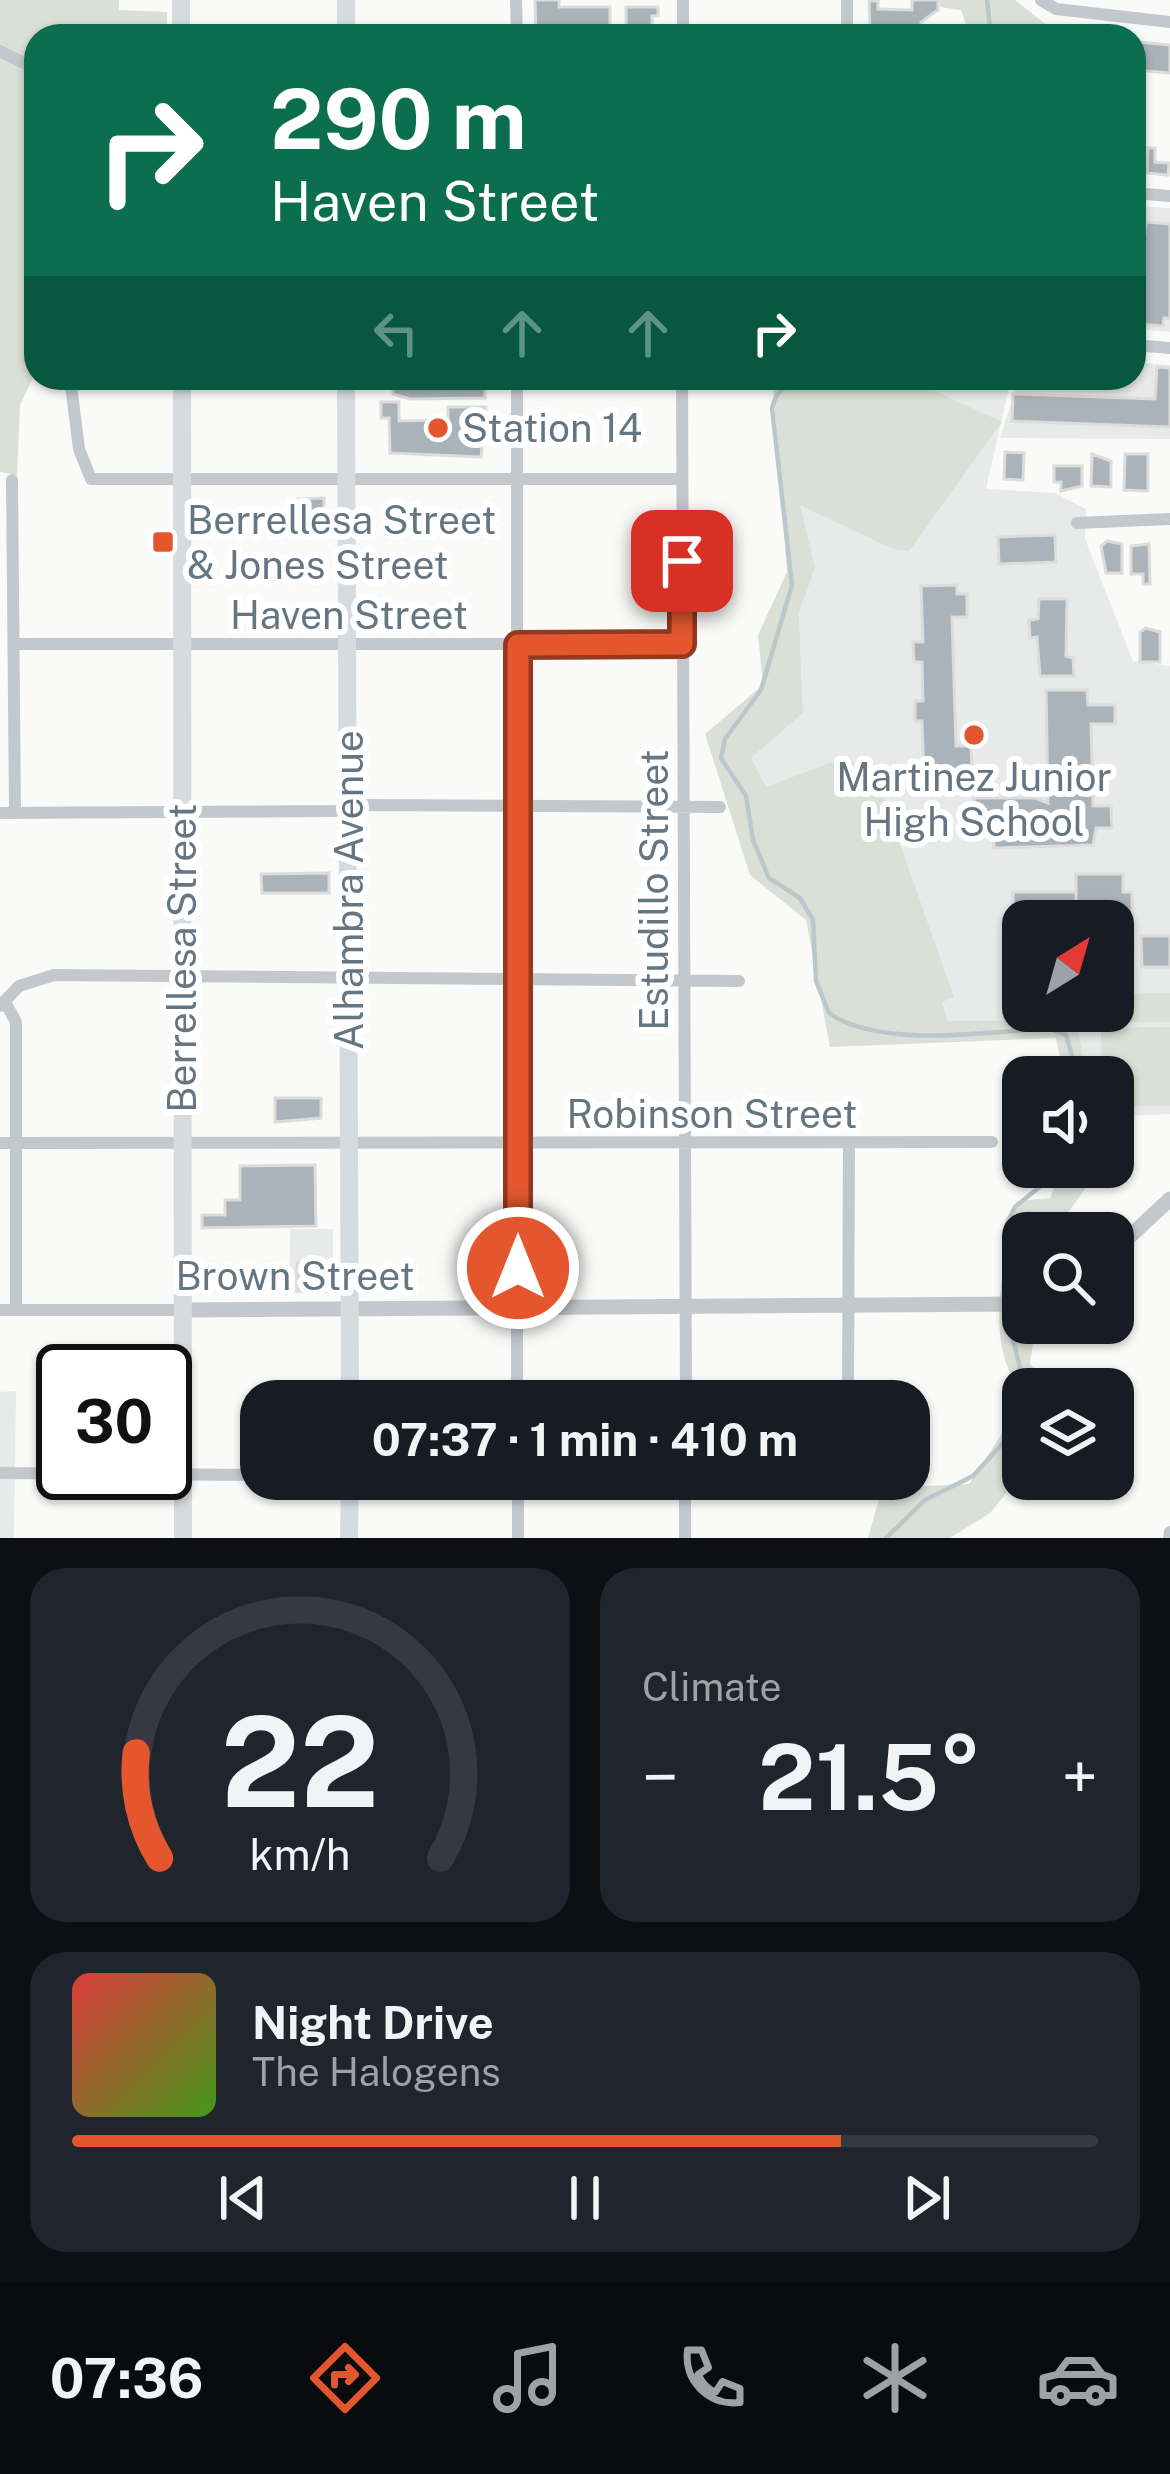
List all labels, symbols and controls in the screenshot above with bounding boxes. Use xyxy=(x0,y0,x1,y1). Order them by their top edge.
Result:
text: 290 m xyxy=(270,69,527,168)
icon: right xyxy=(72,72,228,228)
text: Haven Street xyxy=(270,170,599,233)
icon: left xyxy=(363,300,429,366)
icon: ahead xyxy=(489,300,555,366)
icon: ahead xyxy=(615,300,681,366)
icon: right xyxy=(741,300,807,366)
place label: Station 14 xyxy=(462,405,642,451)
marker: Station 14 xyxy=(425,415,451,441)
place label: Berrellesa Street & Jones Street xyxy=(187,497,496,588)
pin xyxy=(631,510,733,612)
icon: arrive xyxy=(649,528,715,594)
marker: Berrellesa Street & Jones Street xyxy=(150,529,176,555)
street label: Haven Street xyxy=(230,592,468,638)
marker: Martinez Junior High School xyxy=(961,722,987,748)
street label: Alhambra Avenue xyxy=(326,730,372,1050)
street label: Estudillo Street xyxy=(631,749,677,1031)
place label: Martinez Junior High School xyxy=(836,754,1112,845)
street label: Berrellesa Street xyxy=(159,803,205,1113)
north arrow xyxy=(1002,900,1134,1032)
map controls xyxy=(1002,900,1134,1500)
button: sound xyxy=(1002,1056,1134,1188)
street label: Robinson Street xyxy=(567,1091,857,1137)
position arrow xyxy=(455,1205,581,1331)
button: search xyxy=(1002,1212,1134,1344)
street label: Brown Street xyxy=(175,1253,415,1299)
speed limit sign: 30 xyxy=(36,1344,192,1500)
button: layers xyxy=(1002,1368,1134,1500)
text: 07:37 · 1 min · 410 m xyxy=(372,1413,798,1466)
text: Climate xyxy=(642,1664,782,1710)
text: 22 xyxy=(221,1688,379,1835)
text: 21.5° xyxy=(758,1724,982,1830)
text: − xyxy=(642,1738,679,1816)
text: + xyxy=(1061,1738,1098,1816)
text: km/h xyxy=(250,1829,350,1880)
text: Night Drive xyxy=(252,1996,494,2049)
text: The Halogens xyxy=(252,2049,501,2095)
icon: previous xyxy=(210,2165,276,2231)
icon: pause xyxy=(552,2165,618,2231)
icon: next xyxy=(894,2165,960,2231)
icon: directions xyxy=(303,2336,387,2420)
icon: music xyxy=(486,2336,570,2420)
icon: phone xyxy=(670,2336,754,2420)
icon: climate xyxy=(853,2336,937,2420)
icon: car xyxy=(1036,2336,1120,2420)
text: 07:36 xyxy=(50,2347,203,2410)

